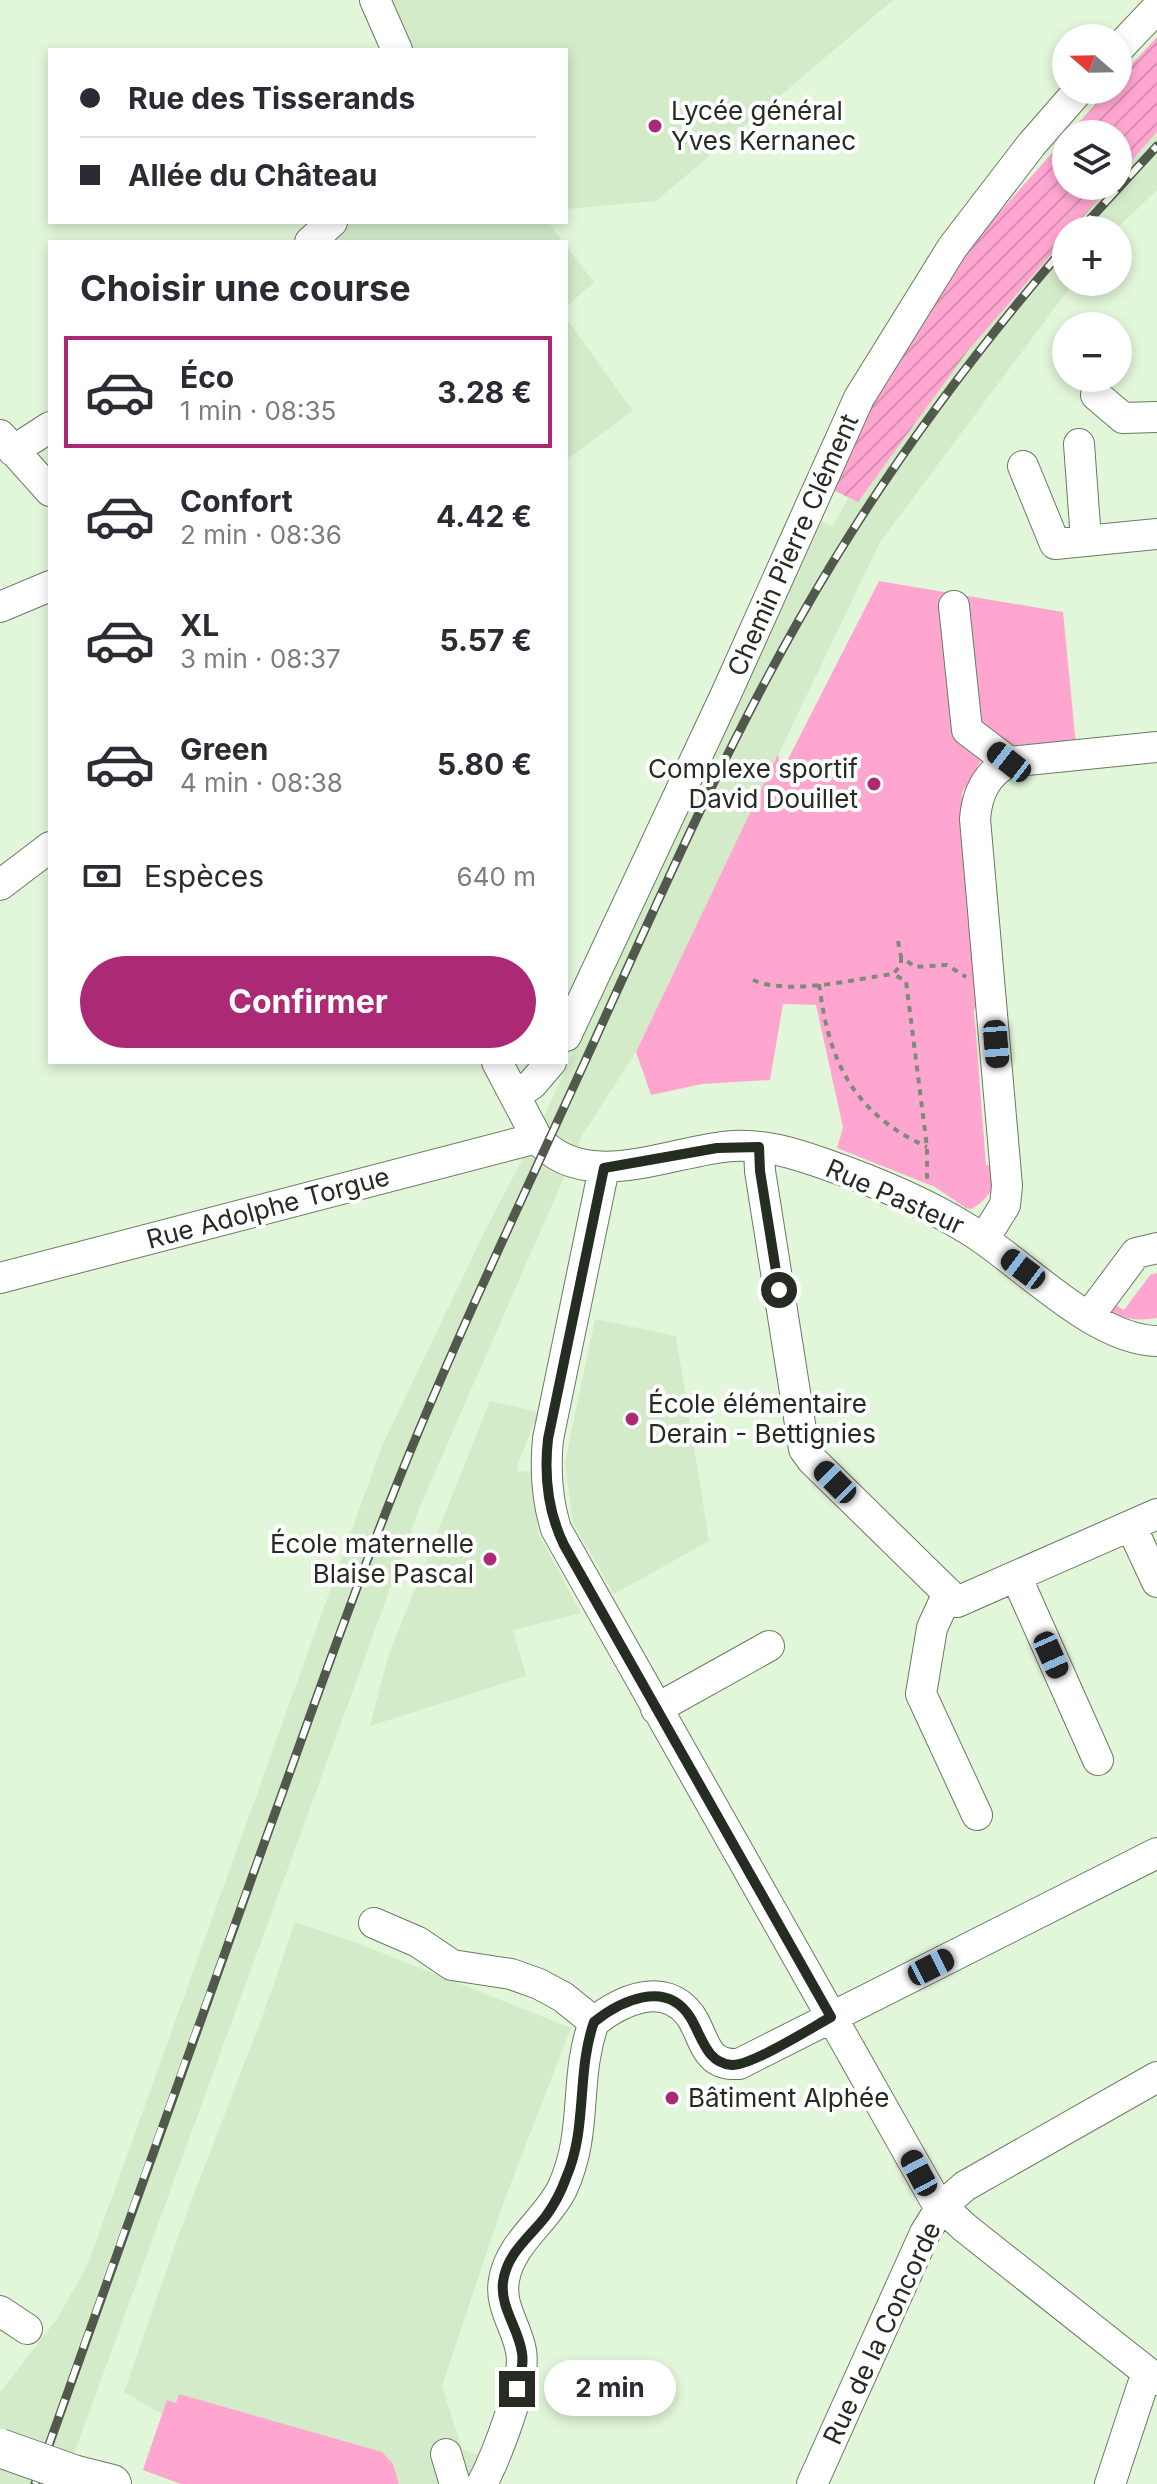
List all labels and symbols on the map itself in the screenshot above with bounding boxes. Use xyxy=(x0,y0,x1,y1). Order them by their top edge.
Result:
north arrow xyxy=(1052,24,1132,104)
place label: Lycée général Yves Kernanec xyxy=(671,95,856,156)
marker: Lycée général Yves Kernanec xyxy=(646,117,664,135)
street label: Chemin Pierre Clément xyxy=(721,409,864,681)
car xyxy=(983,738,1035,786)
place label: Complexe sportif David Douillet xyxy=(648,753,858,814)
marker: Complexe sportif David Douillet xyxy=(865,775,883,793)
car xyxy=(982,1019,1010,1069)
street label: Rue Pasteur xyxy=(821,1152,969,1241)
street label: Rue Adolphe Torgue xyxy=(143,1160,393,1255)
car xyxy=(997,1245,1049,1293)
route start xyxy=(761,1272,797,1308)
place label: École élémentaire Derain - Bettignies xyxy=(648,1388,876,1449)
marker: École élémentaire Derain - Bettignies xyxy=(623,1410,641,1428)
car xyxy=(810,1457,860,1507)
place label: École maternelle Blaise Pascal xyxy=(270,1528,474,1589)
marker: École maternelle Blaise Pascal xyxy=(481,1550,499,1568)
car xyxy=(1030,1628,1072,1682)
car xyxy=(904,1945,958,1989)
place label: Bâtiment Alphée xyxy=(688,2082,889,2113)
marker: Bâtiment Alphée xyxy=(663,2089,681,2107)
car xyxy=(897,2146,941,2200)
street label: Rue de la Concorde xyxy=(816,2217,947,2449)
callout: 2 min xyxy=(545,2361,677,2417)
route end xyxy=(499,2371,535,2407)

